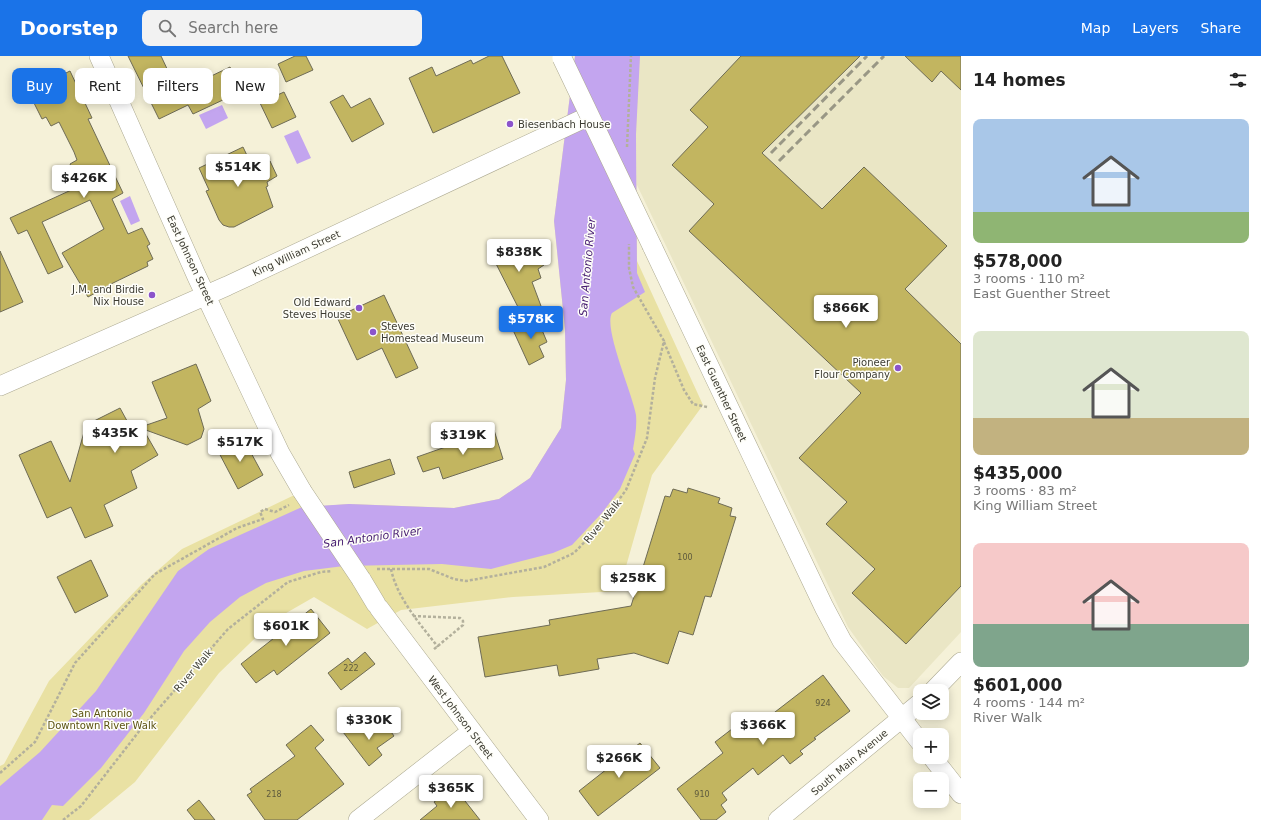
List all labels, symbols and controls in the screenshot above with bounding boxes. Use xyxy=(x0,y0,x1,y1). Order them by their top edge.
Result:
search box xyxy=(142,10,422,46)
text: Doorstep xyxy=(20,17,118,39)
icon: search xyxy=(156,17,178,39)
text: Search here xyxy=(188,19,278,37)
text: Map xyxy=(1081,20,1110,36)
text: Layers xyxy=(1132,20,1179,36)
text: Share xyxy=(1201,20,1241,36)
chip: Buy xyxy=(12,68,67,104)
chip: Rent xyxy=(75,68,135,104)
chip: Filters xyxy=(143,68,213,104)
chip: New xyxy=(221,68,279,104)
icon: filters xyxy=(1227,69,1249,91)
text: 14 homes xyxy=(973,70,1066,90)
marker: Biesenbach House xyxy=(505,119,515,129)
place label: Biesenbach House xyxy=(518,119,610,130)
icon: home xyxy=(1075,145,1147,217)
pin: $514K xyxy=(210,154,266,188)
text: $514K xyxy=(215,159,261,174)
pin: $426K xyxy=(56,165,112,199)
text: $426K xyxy=(61,170,107,185)
street label: East Johnson Street xyxy=(165,214,216,307)
water label: San Antonio River xyxy=(577,216,598,317)
street label: King William Street xyxy=(251,228,342,279)
pin: $838K xyxy=(491,239,547,273)
text: $838K xyxy=(496,244,542,259)
text: $578,000 xyxy=(973,251,1062,271)
text: 3 rooms · 110 m² xyxy=(973,271,1085,286)
place label: J.M. and Birdie Nix House xyxy=(71,284,144,307)
text: East Guenther Street xyxy=(973,286,1110,301)
marker: J.M. and Birdie Nix House xyxy=(147,290,157,300)
pin: $866K xyxy=(818,295,874,329)
place label: Old Edward Steves House xyxy=(283,297,351,320)
text: $866K xyxy=(823,300,869,315)
marker: Old Edward Steves House xyxy=(354,303,364,313)
pin: $578K xyxy=(503,306,559,340)
text: $578K xyxy=(508,311,554,326)
place label: Steves Homestead Museum xyxy=(381,321,484,344)
marker: Steves Homestead Museum xyxy=(368,327,378,337)
street label: East Guenther Street xyxy=(694,343,749,443)
place label: Pioneer Flour Company xyxy=(814,357,891,380)
icon: home xyxy=(1075,357,1147,429)
marker: Pioneer Flour Company xyxy=(893,363,903,373)
pin: $435K xyxy=(87,420,143,454)
pin: $319K xyxy=(435,422,491,456)
text: $435K xyxy=(92,425,138,440)
text: $319K xyxy=(440,427,486,442)
pin: $517K xyxy=(212,429,268,463)
text: $517K xyxy=(217,434,263,449)
text: $435,000 xyxy=(973,463,1062,483)
text: 3 rooms · 83 m² xyxy=(973,483,1077,498)
street label: River Walk xyxy=(581,497,623,545)
text: King William Street xyxy=(973,498,1097,513)
water label: San Antonio River xyxy=(322,524,423,551)
house number: 100 xyxy=(677,553,693,562)
pin: $258K xyxy=(605,565,661,599)
icon: home xyxy=(1075,569,1147,641)
text: $258K xyxy=(610,570,656,585)
pin: $601K xyxy=(258,613,314,647)
text: $601K xyxy=(263,618,309,633)
street label: River Walk xyxy=(172,647,215,694)
house number: 222 xyxy=(343,664,359,673)
street label: West Johnson Street xyxy=(426,674,495,761)
text: $601,000 xyxy=(973,675,1062,695)
map controls xyxy=(913,684,949,808)
button: layers xyxy=(913,684,949,720)
text: 4 rooms · 144 m² xyxy=(973,695,1085,710)
house number: 924 xyxy=(815,699,831,708)
pin: $330K xyxy=(341,707,397,741)
park label: San Antonio Downtown River Walk xyxy=(47,708,157,731)
text: River Walk xyxy=(973,710,1042,725)
text: $330K xyxy=(346,712,392,727)
pin: $366K xyxy=(735,712,791,746)
text: $366K xyxy=(740,717,786,732)
street label: South Main Avenue xyxy=(809,727,890,798)
button: + xyxy=(913,728,949,764)
pin: $266K xyxy=(591,745,647,779)
text: $266K xyxy=(596,750,642,765)
button: − xyxy=(913,772,949,808)
pin: $365K xyxy=(423,775,479,809)
text: $365K xyxy=(428,780,474,795)
house number: 218 xyxy=(266,790,282,799)
house number: 910 xyxy=(694,790,710,799)

